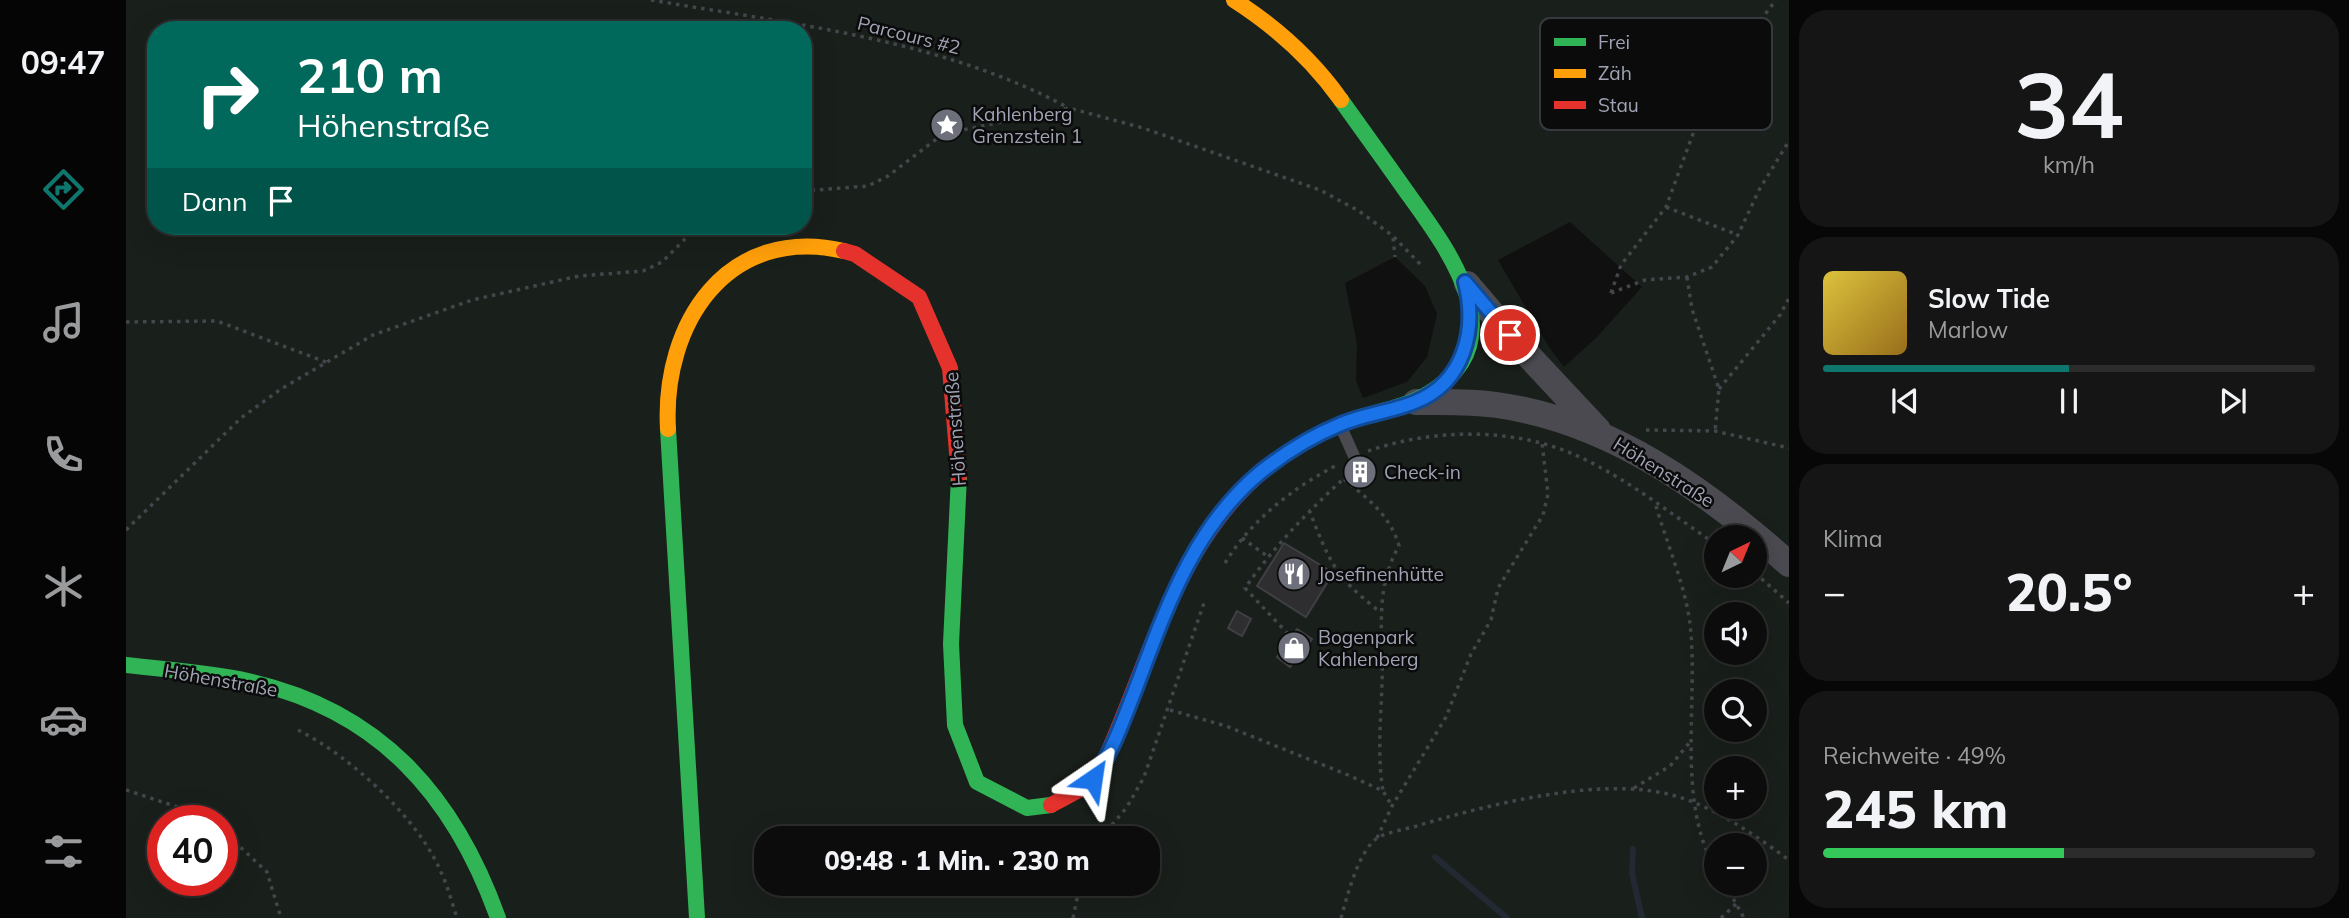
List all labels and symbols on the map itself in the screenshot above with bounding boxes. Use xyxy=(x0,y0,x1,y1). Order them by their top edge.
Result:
street label: Parcours #2 xyxy=(855,11,963,59)
legend xyxy=(1540,18,1772,130)
text: Frei xyxy=(1598,30,1630,54)
text: Zäh xyxy=(1598,61,1632,85)
text: Stau xyxy=(1598,93,1639,117)
place label: Kahlenberg Grenzstein 1 xyxy=(972,102,1082,148)
place icon: Kahlenberg Grenzstein 1 xyxy=(928,106,966,144)
pin xyxy=(1480,305,1540,365)
street label: Höhenstraße xyxy=(939,371,971,487)
street label: Höhenstraße xyxy=(1609,431,1719,513)
building icon: Check-in xyxy=(1341,453,1379,491)
place label: Check-in xyxy=(1384,460,1461,484)
north arrow xyxy=(1704,525,1768,588)
restaurant icon: Josefinenhütte xyxy=(1275,555,1313,593)
place label: Josefinenhütte xyxy=(1318,562,1444,586)
place label: Bogenpark Kahlenberg xyxy=(1318,625,1419,671)
shop icon: Bogenpark Kahlenberg xyxy=(1275,629,1313,667)
street label: Höhenstraße xyxy=(162,658,280,702)
position arrow xyxy=(1056,742,1130,816)
speed limit sign: 40 xyxy=(147,805,238,896)

